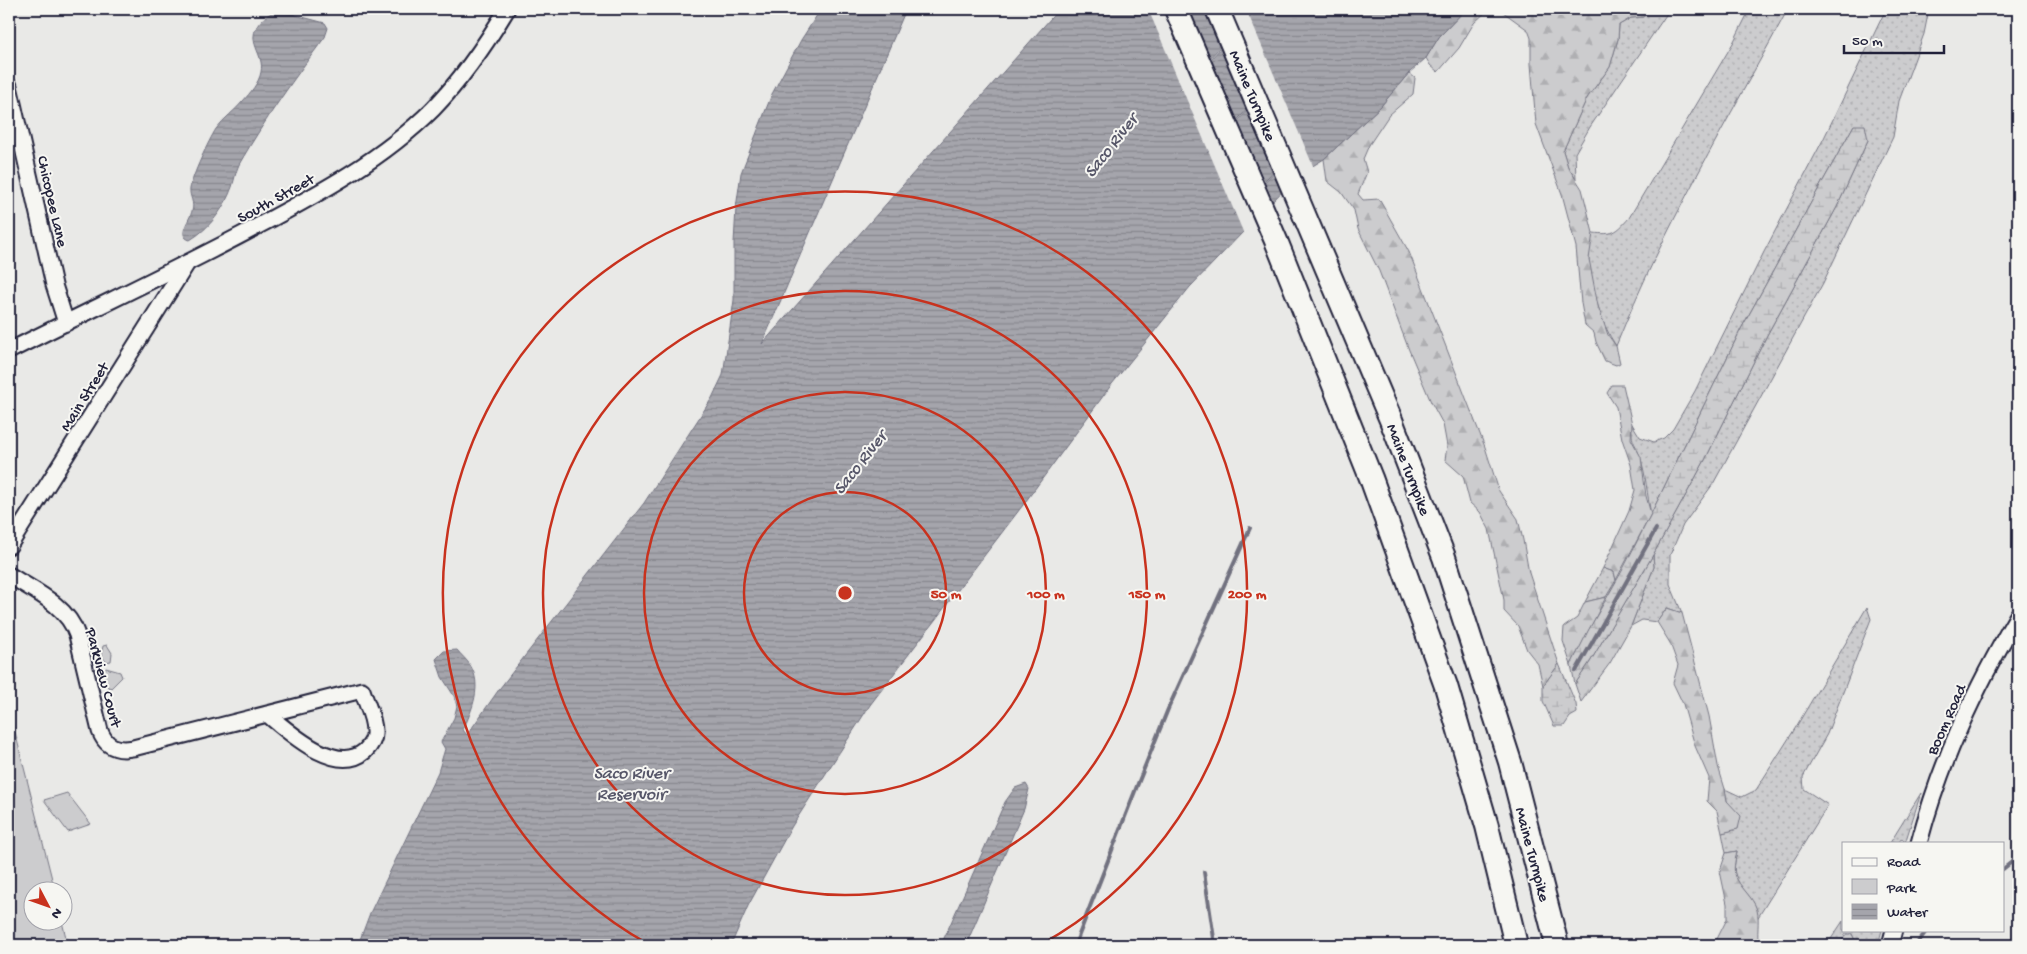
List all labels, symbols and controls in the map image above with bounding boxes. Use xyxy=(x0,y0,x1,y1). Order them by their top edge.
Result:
scale bar xyxy=(1844,22,1944,54)
text: 50 m xyxy=(1852,33,1883,51)
street label: Maine Turnpike xyxy=(1223,48,1279,145)
water label: Saco River xyxy=(1081,108,1146,183)
street label: Chicopee Lane xyxy=(31,154,71,250)
street label: South Street xyxy=(235,170,320,229)
street label: Main Street xyxy=(57,359,115,436)
street label: Maine Turnpike xyxy=(1381,422,1433,520)
water label: Saco River xyxy=(830,425,895,500)
centre of rings xyxy=(836,584,854,602)
text: 50 m xyxy=(931,586,962,604)
text: 100 m xyxy=(1026,586,1065,604)
text: 150 m xyxy=(1128,586,1166,604)
text: 200 m xyxy=(1228,586,1267,604)
street label: Parkview Court xyxy=(79,625,124,731)
street label: Boom Road xyxy=(1924,681,1973,759)
water label: Saco River Reservoir xyxy=(594,764,672,806)
street label: Maine Turnpike xyxy=(1509,806,1553,905)
legend xyxy=(1842,842,2004,932)
text: Road xyxy=(1887,854,1921,872)
text: Park xyxy=(1886,880,1917,898)
north arrow xyxy=(22,882,72,932)
text: N xyxy=(47,904,65,922)
text: Water xyxy=(1887,904,1929,922)

